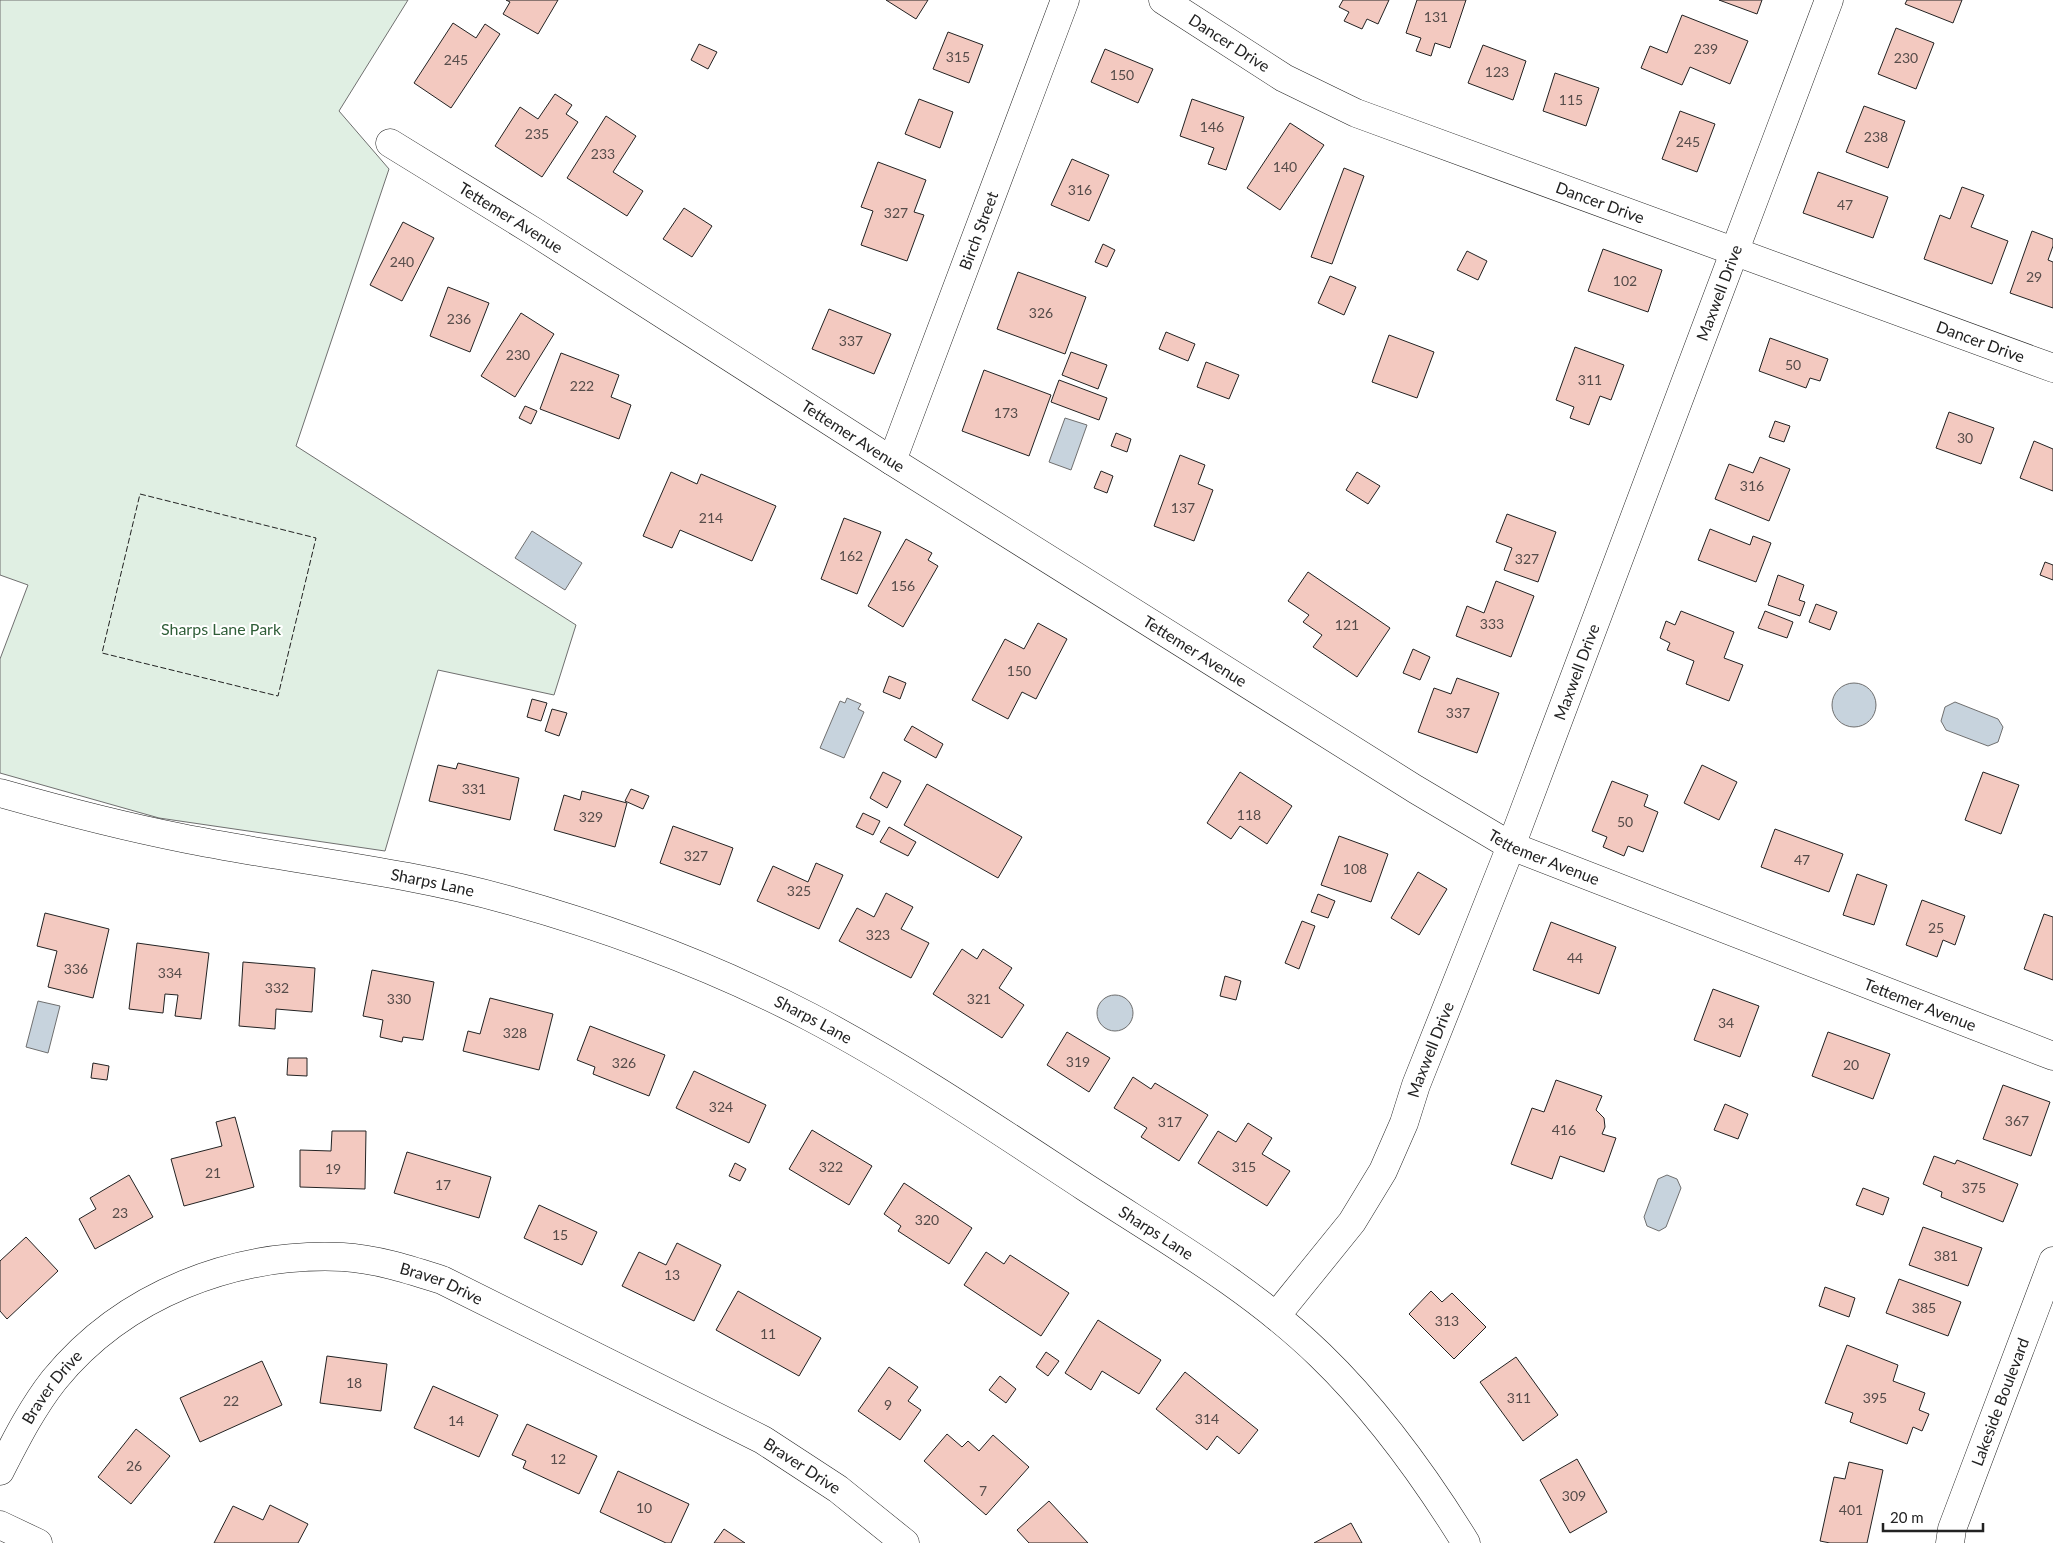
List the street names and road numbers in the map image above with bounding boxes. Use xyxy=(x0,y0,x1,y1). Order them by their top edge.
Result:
street label: Dancer Drive xyxy=(1186,9,1274,75)
street label: Dancer Drive xyxy=(1554,177,1647,227)
street label: Tettemer Avenue xyxy=(456,178,567,257)
street label: Birch Street xyxy=(955,188,1001,272)
street label: Maxwell Drive xyxy=(1692,242,1745,343)
street label: Dancer Drive xyxy=(1934,316,2027,366)
street label: Tettemer Avenue xyxy=(798,396,909,476)
street label: Tettemer Avenue xyxy=(1140,611,1251,690)
street label: Maxwell Drive xyxy=(1549,621,1603,722)
street label: Tettemer Avenue xyxy=(1485,825,1602,888)
street label: Sharps Lane xyxy=(389,864,476,900)
street label: Tettemer Avenue xyxy=(1861,974,1979,1034)
street label: Sharps Lane xyxy=(772,991,856,1047)
street label: Maxwell Drive xyxy=(1403,999,1457,1100)
street label: Sharps Lane xyxy=(1116,1201,1197,1263)
street label: Braver Drive xyxy=(398,1258,486,1308)
street label: Lakeside Boulevard xyxy=(1967,1335,2032,1468)
street label: Braver Drive xyxy=(17,1346,85,1427)
street label: Braver Drive xyxy=(761,1433,845,1497)

